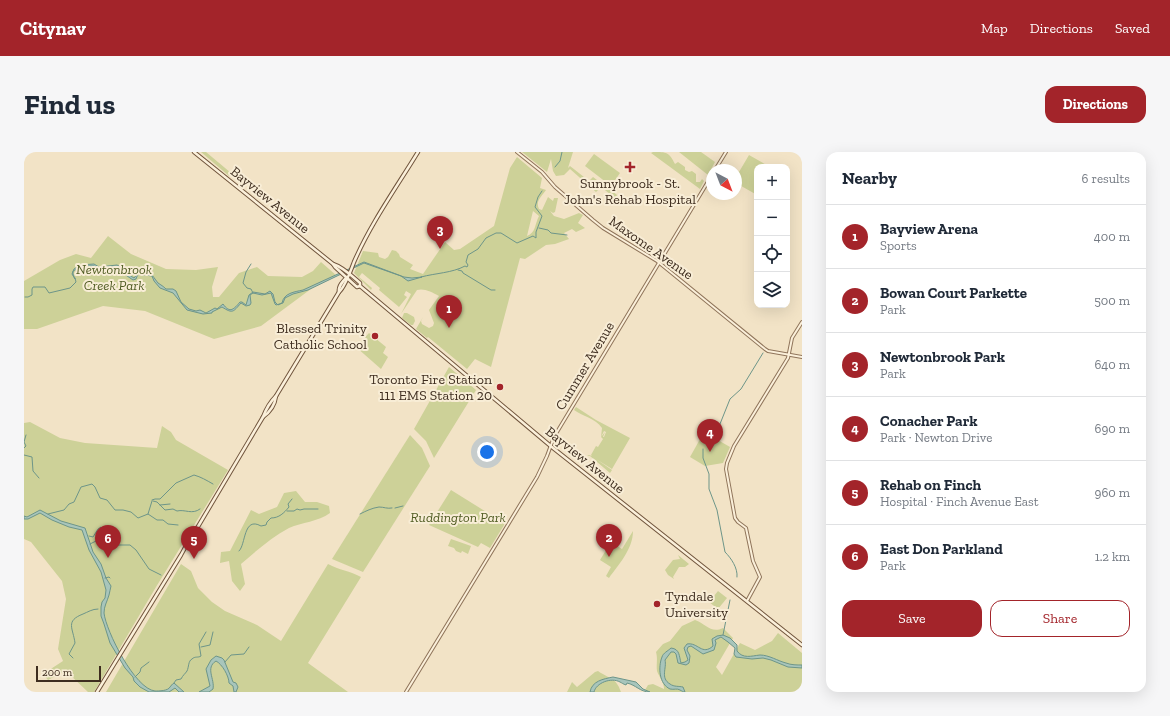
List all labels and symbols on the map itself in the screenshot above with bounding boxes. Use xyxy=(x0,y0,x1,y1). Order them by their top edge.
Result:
marker: Sunnybrook - St. John's Rehab Hospital xyxy=(624,161,636,173)
street label: Bayview Avenue xyxy=(227,163,313,237)
north arrow xyxy=(706,164,742,200)
place label: Sunnybrook - St. John's Rehab Hospital xyxy=(564,175,696,208)
street label: Maxome Avenue xyxy=(606,213,697,284)
pin: 3 xyxy=(427,216,453,249)
park label: Newtonbrook Creek Park xyxy=(76,261,152,294)
pin: 1 xyxy=(436,295,462,328)
street label: Cummer Avenue xyxy=(552,318,618,413)
place label: Blessed Trinity Catholic School xyxy=(274,320,368,353)
marker: Blessed Trinity Catholic School xyxy=(370,331,380,341)
place label: Toronto Fire Station 111 EMS Station 20 xyxy=(369,371,492,404)
marker: Toronto Fire Station 111 EMS Station 20 xyxy=(495,382,505,392)
pin: 4 xyxy=(697,419,723,452)
street label: Bayview Avenue xyxy=(542,423,628,497)
your location xyxy=(477,442,497,462)
park label: Ruddington Park xyxy=(410,509,506,526)
pin: 2 xyxy=(596,524,622,557)
pin: 6 xyxy=(95,525,121,558)
pin: 5 xyxy=(181,526,207,559)
place label: Tyndale University xyxy=(665,588,729,621)
marker: Tyndale University xyxy=(652,599,662,609)
scale bar xyxy=(36,664,101,683)

